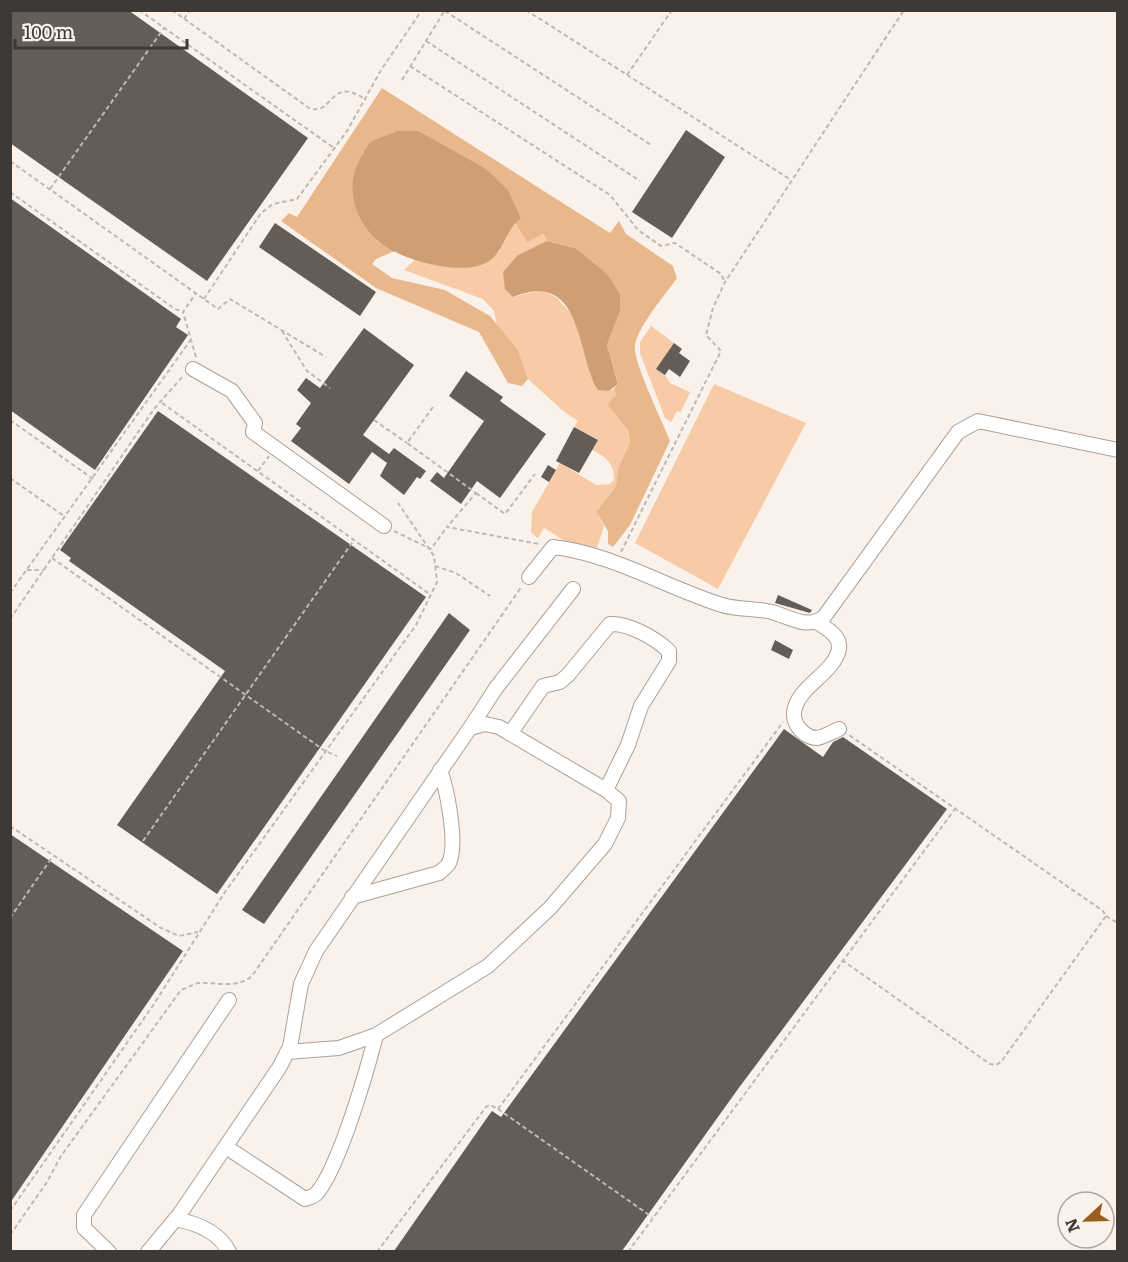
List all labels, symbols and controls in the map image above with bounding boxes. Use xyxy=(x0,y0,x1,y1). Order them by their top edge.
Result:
scale bar xyxy=(15,12,188,50)
text: 100 m xyxy=(24,18,73,45)
north arrow xyxy=(1056,1190,1116,1250)
text: N xyxy=(1058,1215,1085,1237)

